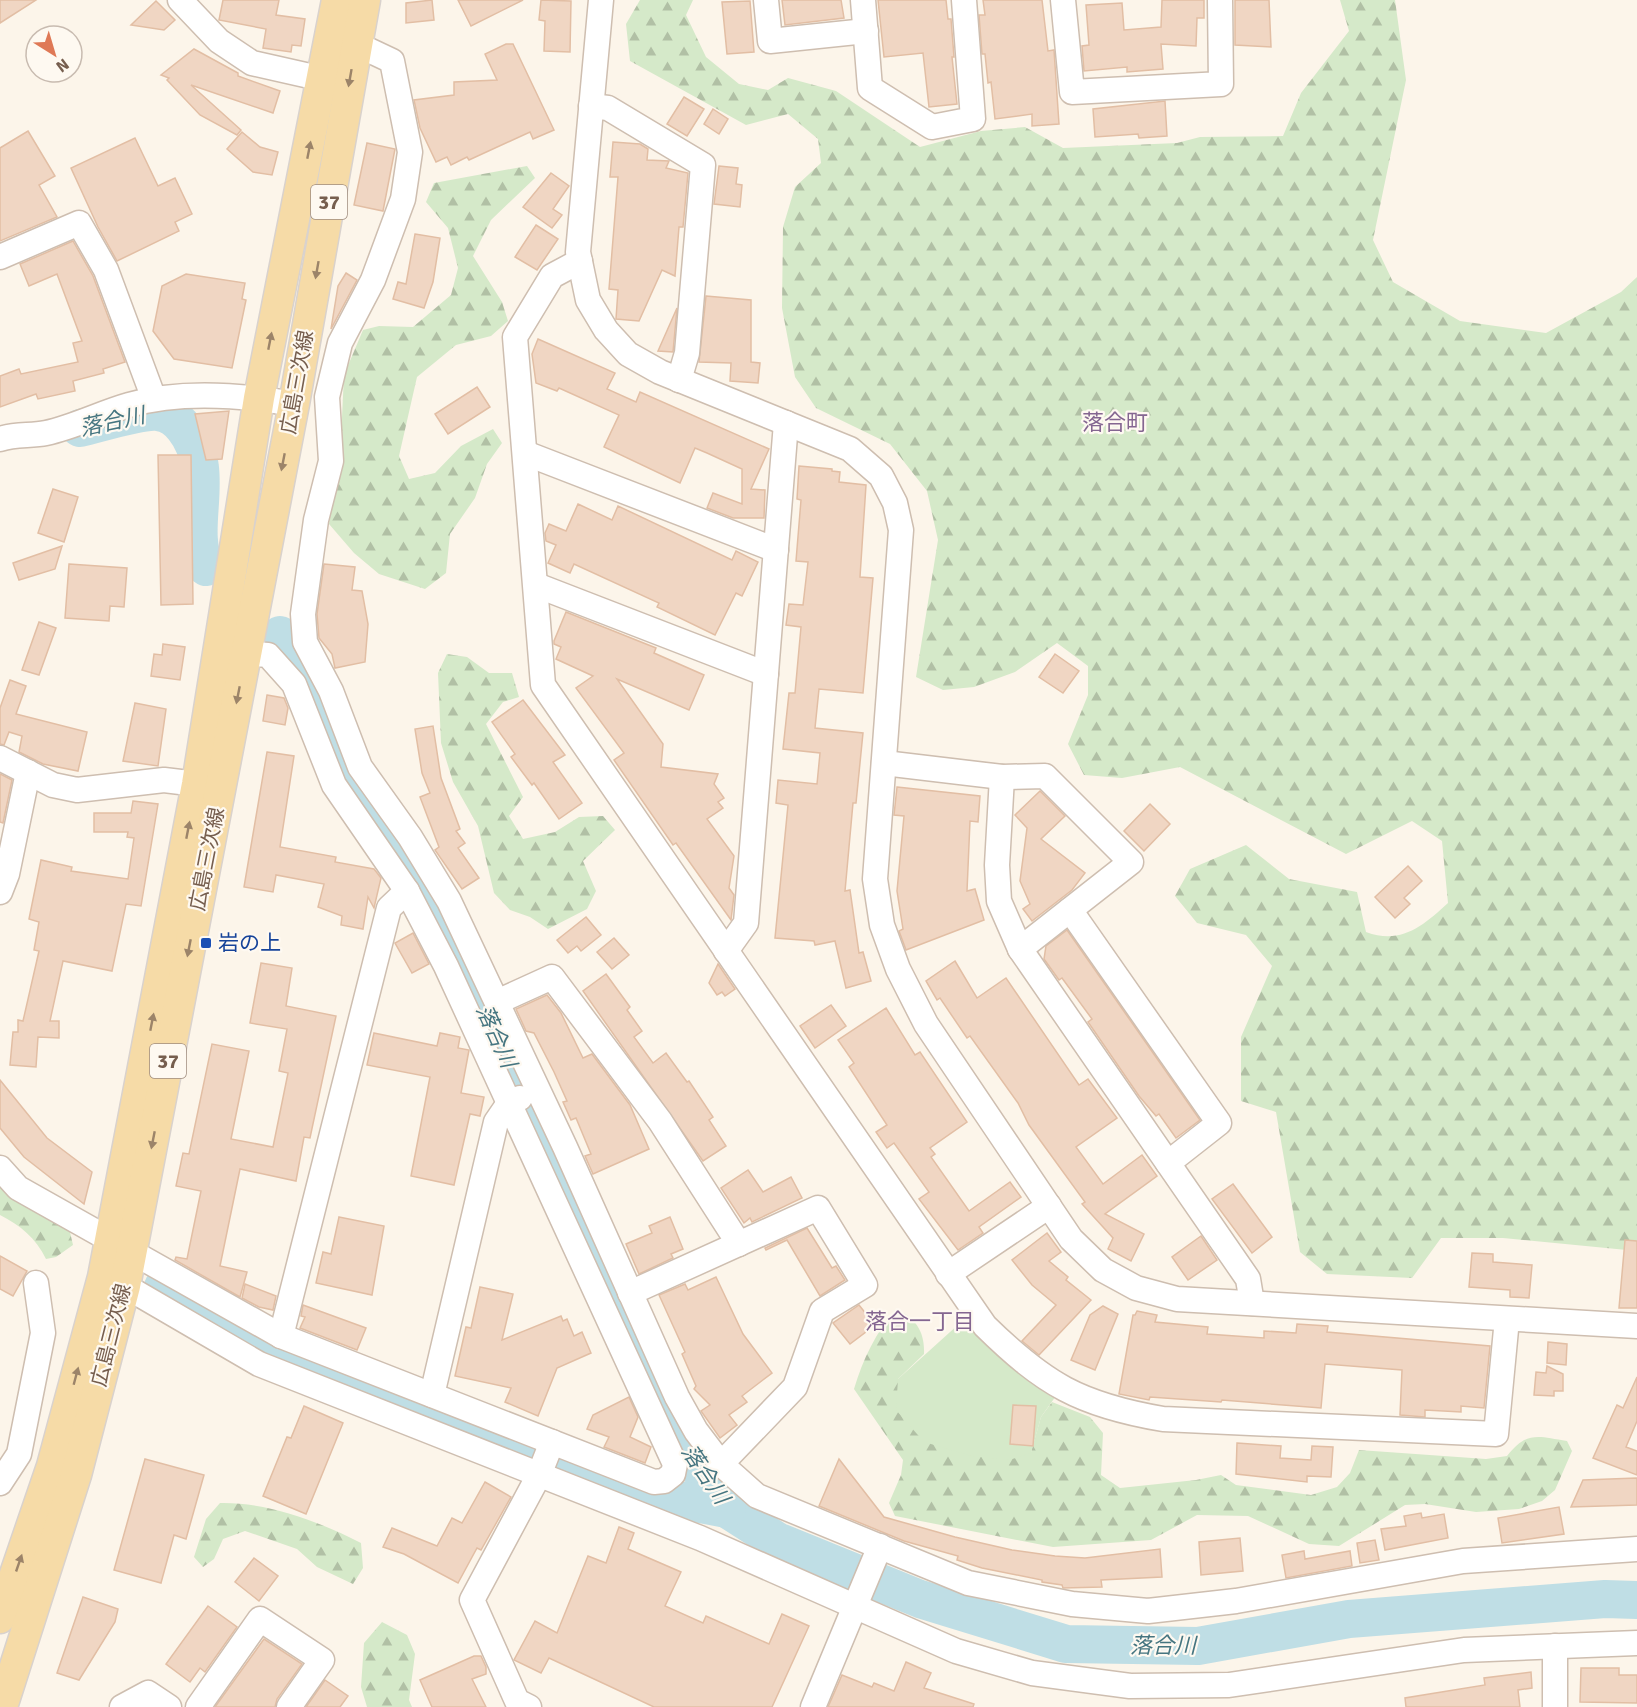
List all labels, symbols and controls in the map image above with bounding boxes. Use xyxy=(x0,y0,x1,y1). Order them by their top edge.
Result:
north arrow xyxy=(24,24,84,84)
text: N xyxy=(52,54,73,77)
one-way arrow xyxy=(345,69,354,88)
one-way arrow xyxy=(305,140,314,159)
road number: 37 xyxy=(311,185,347,219)
one-way arrow xyxy=(312,261,321,280)
street label: 広島三次線 xyxy=(275,328,319,436)
one-way arrow xyxy=(266,331,275,350)
water label: 落合川 xyxy=(77,401,149,442)
district label: 落合町 xyxy=(1082,409,1148,436)
one-way arrow xyxy=(278,453,287,472)
one-way arrow xyxy=(233,685,242,704)
street label: 広島三次線 xyxy=(184,805,230,913)
one-way arrow xyxy=(184,820,193,839)
place label: 岩の上 xyxy=(218,930,281,956)
marker: 岩の上 xyxy=(199,936,213,950)
one-way arrow xyxy=(185,939,194,958)
water label: 落合川 xyxy=(471,1001,523,1074)
one-way arrow xyxy=(148,1012,157,1031)
road number: 37 xyxy=(150,1044,186,1078)
one-way arrow xyxy=(148,1130,157,1149)
street label: 広島三次線 xyxy=(86,1281,136,1389)
district label: 落合一丁目 xyxy=(865,1308,975,1335)
one-way arrow xyxy=(72,1367,81,1385)
water label: 落合川 xyxy=(676,1439,736,1511)
one-way arrow xyxy=(14,1554,24,1572)
water label: 落合川 xyxy=(1130,1632,1198,1659)

